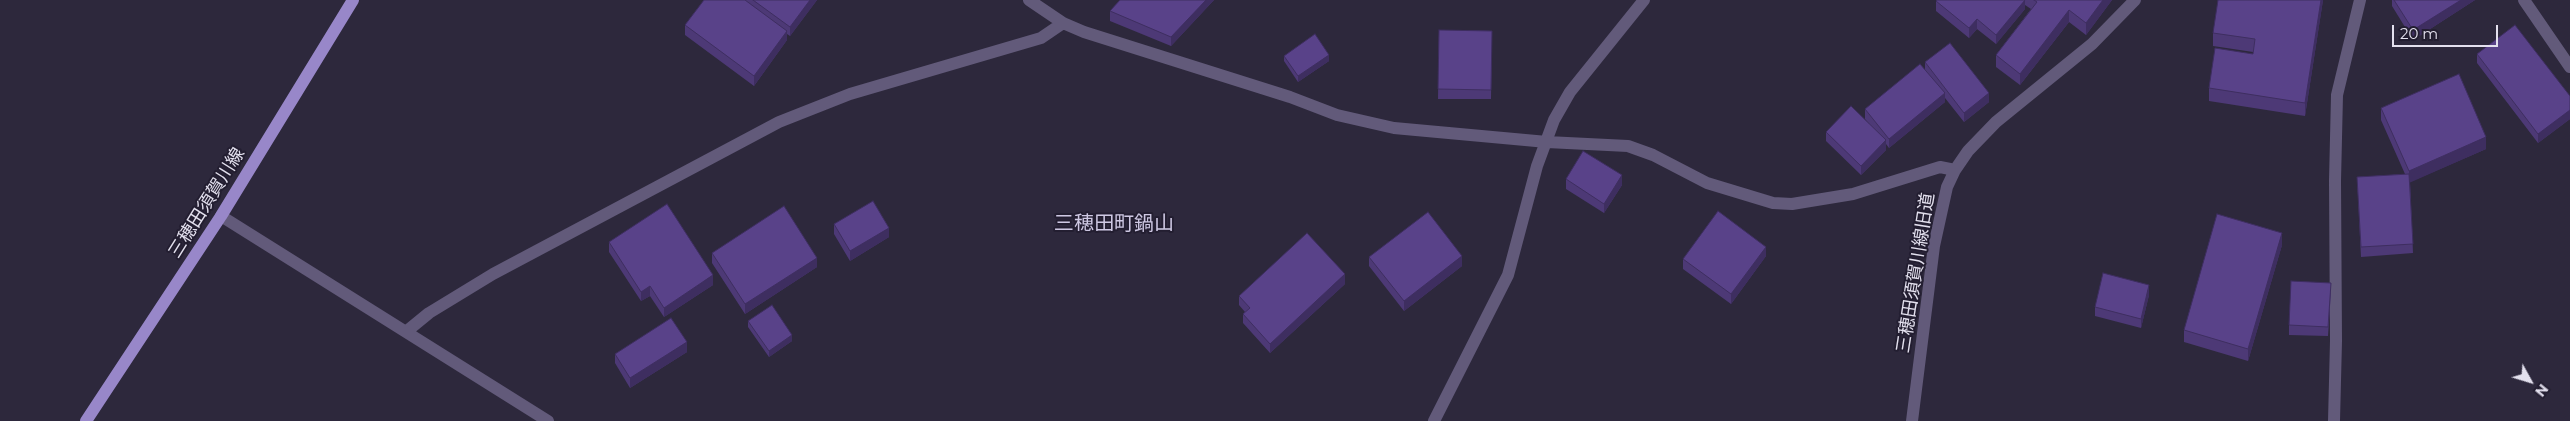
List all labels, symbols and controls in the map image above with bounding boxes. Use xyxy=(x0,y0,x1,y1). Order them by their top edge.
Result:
scale bar xyxy=(2395,15,2501,47)
text: 20 m xyxy=(2400,24,2438,43)
street label: 三穂田須賀川線 xyxy=(164,144,250,262)
street label: 三穂田須賀川線旧道 xyxy=(1893,191,1939,355)
district label: 三穂田町鍋山 xyxy=(1054,212,1174,236)
north arrow xyxy=(2505,356,2555,406)
text: N xyxy=(2531,380,2552,400)

